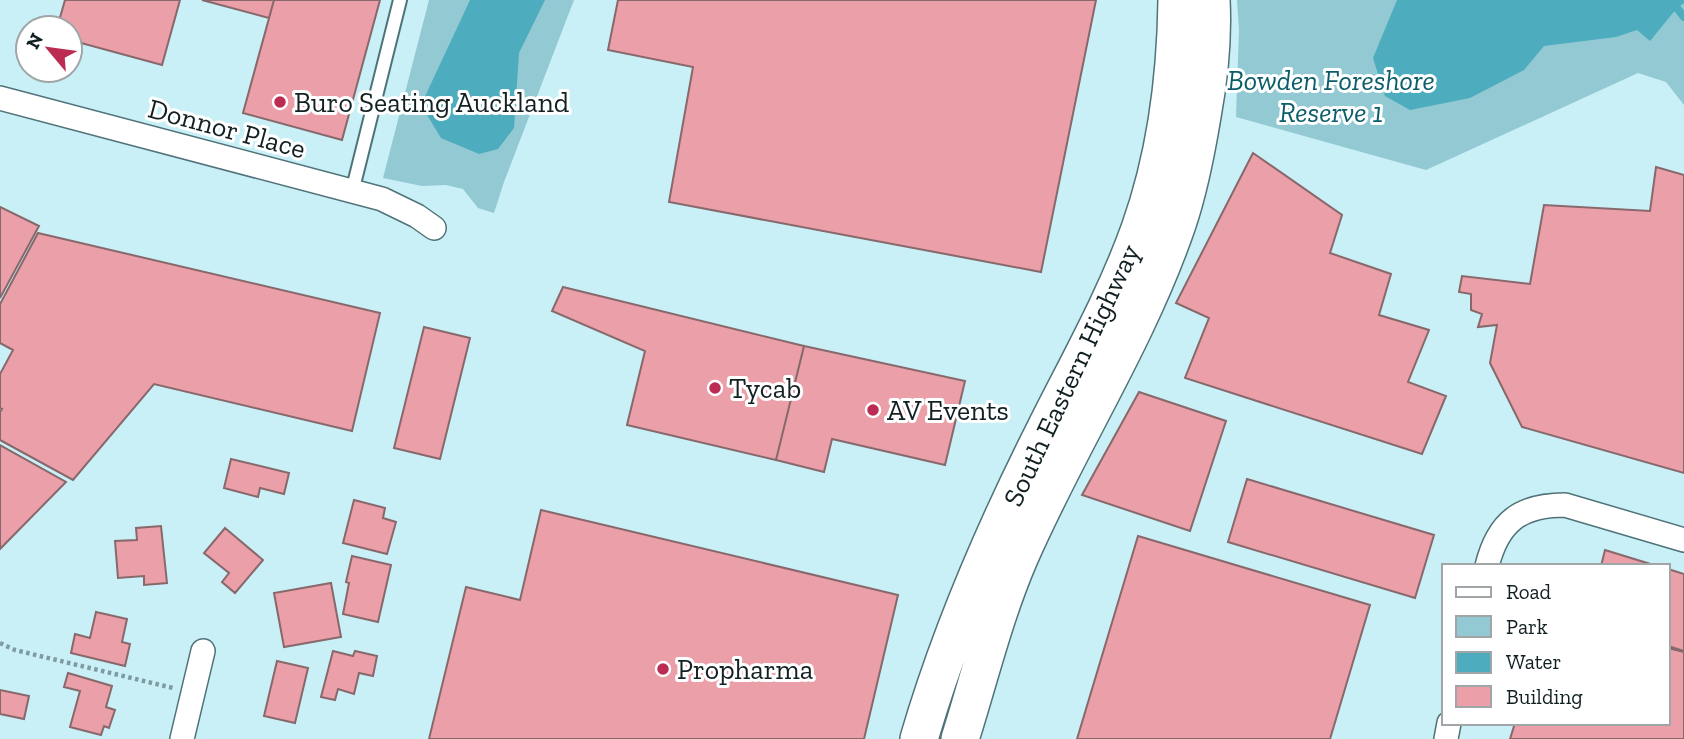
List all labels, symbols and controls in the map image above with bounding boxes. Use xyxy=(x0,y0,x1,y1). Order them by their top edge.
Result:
north arrow xyxy=(14,14,84,84)
text: N xyxy=(21,29,48,53)
park label: Bowden Foreshore Reserve 1 xyxy=(1227,64,1435,129)
place label: Buro Seating Auckland xyxy=(294,86,569,119)
street label: Donnor Place xyxy=(145,92,309,165)
marker: Buro Seating Auckland xyxy=(272,94,288,110)
street label: South Eastern Highway xyxy=(996,238,1147,511)
place label: Tycab xyxy=(729,372,801,405)
marker: Tycab xyxy=(707,380,723,396)
place label: AV Events xyxy=(887,394,1009,427)
marker: AV Events xyxy=(865,402,881,418)
legend xyxy=(1442,564,1670,725)
text: Road xyxy=(1506,579,1552,604)
text: Park xyxy=(1506,614,1548,639)
text: Water xyxy=(1506,649,1561,674)
place label: Propharma xyxy=(677,653,814,686)
marker: Propharma xyxy=(655,661,671,677)
text: Building xyxy=(1506,684,1583,709)

